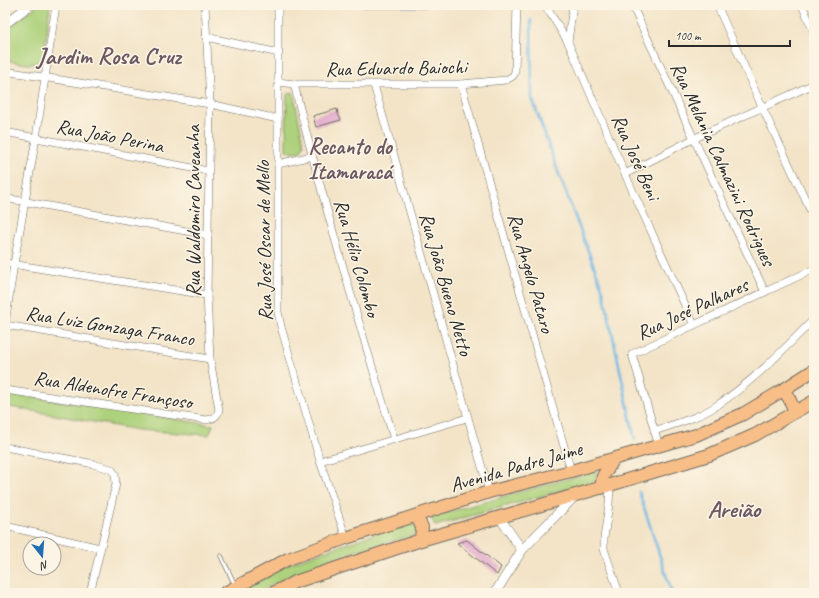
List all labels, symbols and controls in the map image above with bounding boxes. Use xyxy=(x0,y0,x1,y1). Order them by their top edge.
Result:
scale bar xyxy=(669,22,790,48)
text: 100 m xyxy=(675,28,702,44)
district label: Jardim Rosa Cruz xyxy=(35,41,183,71)
street label: Rua Eduardo Baiochi xyxy=(325,54,469,82)
street label: Rua Melania Calmazini Rodrigues xyxy=(665,58,782,272)
street label: Rua José Beni xyxy=(606,110,667,206)
street label: Rua João Perina xyxy=(54,113,167,159)
street label: Rua Waldomiro Caveanha xyxy=(181,124,206,297)
district label: Recanto do Itamaracá xyxy=(308,133,394,186)
street label: Rua José Oscar de Mello xyxy=(250,160,278,321)
street label: Rua Hélio Colombo xyxy=(328,196,386,322)
street label: Rua João Bueno Netto xyxy=(414,210,479,359)
street label: Rua Angelo Pataro xyxy=(502,210,560,337)
street label: Rua José Palhares xyxy=(632,271,754,346)
street label: Rua Luiz Gonzaga Franco xyxy=(24,300,197,352)
street label: Rua Aldenofre Françoso xyxy=(32,365,196,415)
street label: Avenida Padre Jaime xyxy=(447,436,586,498)
district label: Areião xyxy=(708,494,763,524)
north arrow xyxy=(22,536,62,576)
text: N xyxy=(38,558,50,574)

